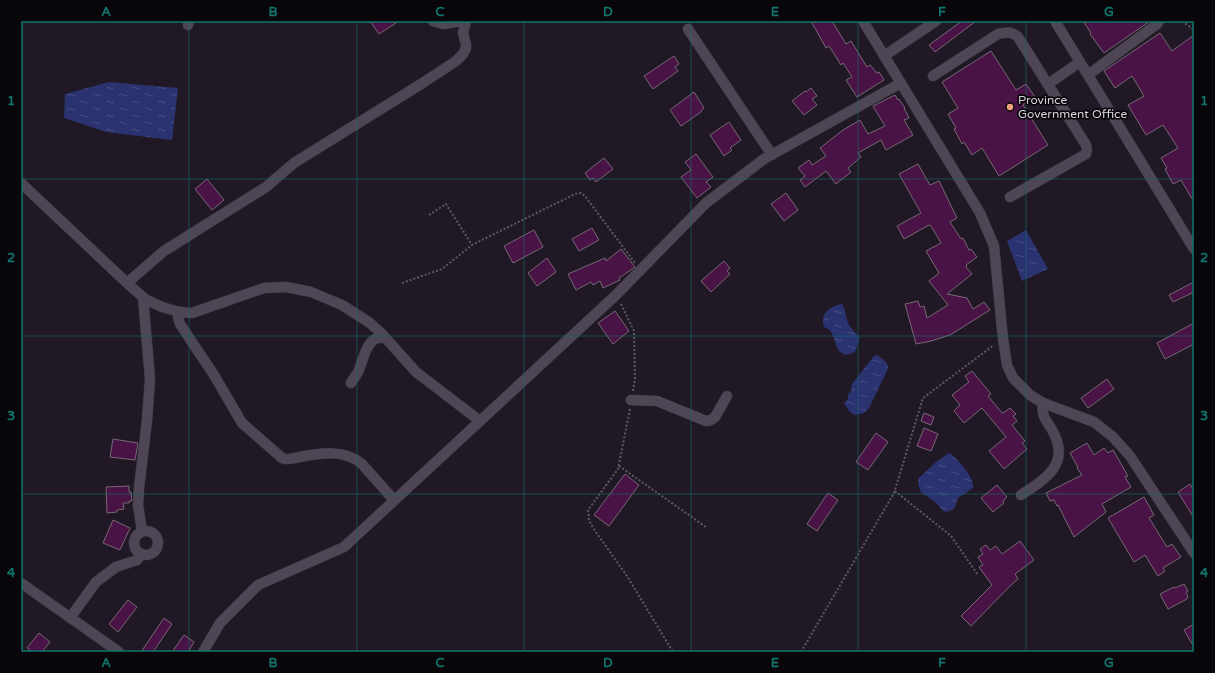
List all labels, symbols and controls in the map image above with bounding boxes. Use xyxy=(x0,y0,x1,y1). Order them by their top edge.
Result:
text: A xyxy=(101,4,111,20)
text: B xyxy=(268,4,278,20)
text: C xyxy=(435,4,445,20)
text: D xyxy=(603,4,613,20)
text: E xyxy=(771,4,779,20)
text: F xyxy=(938,4,946,20)
text: G xyxy=(1104,4,1114,20)
text: 1 xyxy=(7,93,15,109)
place label: Province Government Office xyxy=(1018,93,1127,121)
text: 1 xyxy=(1200,93,1208,109)
marker: Province Government Office xyxy=(1005,102,1015,112)
text: 2 xyxy=(7,250,15,266)
text: 2 xyxy=(1200,250,1208,266)
text: 3 xyxy=(7,408,15,424)
text: 3 xyxy=(1200,408,1208,424)
text: 4 xyxy=(7,565,16,581)
text: 4 xyxy=(1200,565,1209,581)
text: A xyxy=(101,655,111,671)
text: B xyxy=(268,655,278,671)
text: C xyxy=(435,655,445,671)
text: D xyxy=(603,655,613,671)
text: E xyxy=(771,655,779,671)
text: F xyxy=(938,655,946,671)
text: G xyxy=(1104,655,1114,671)

